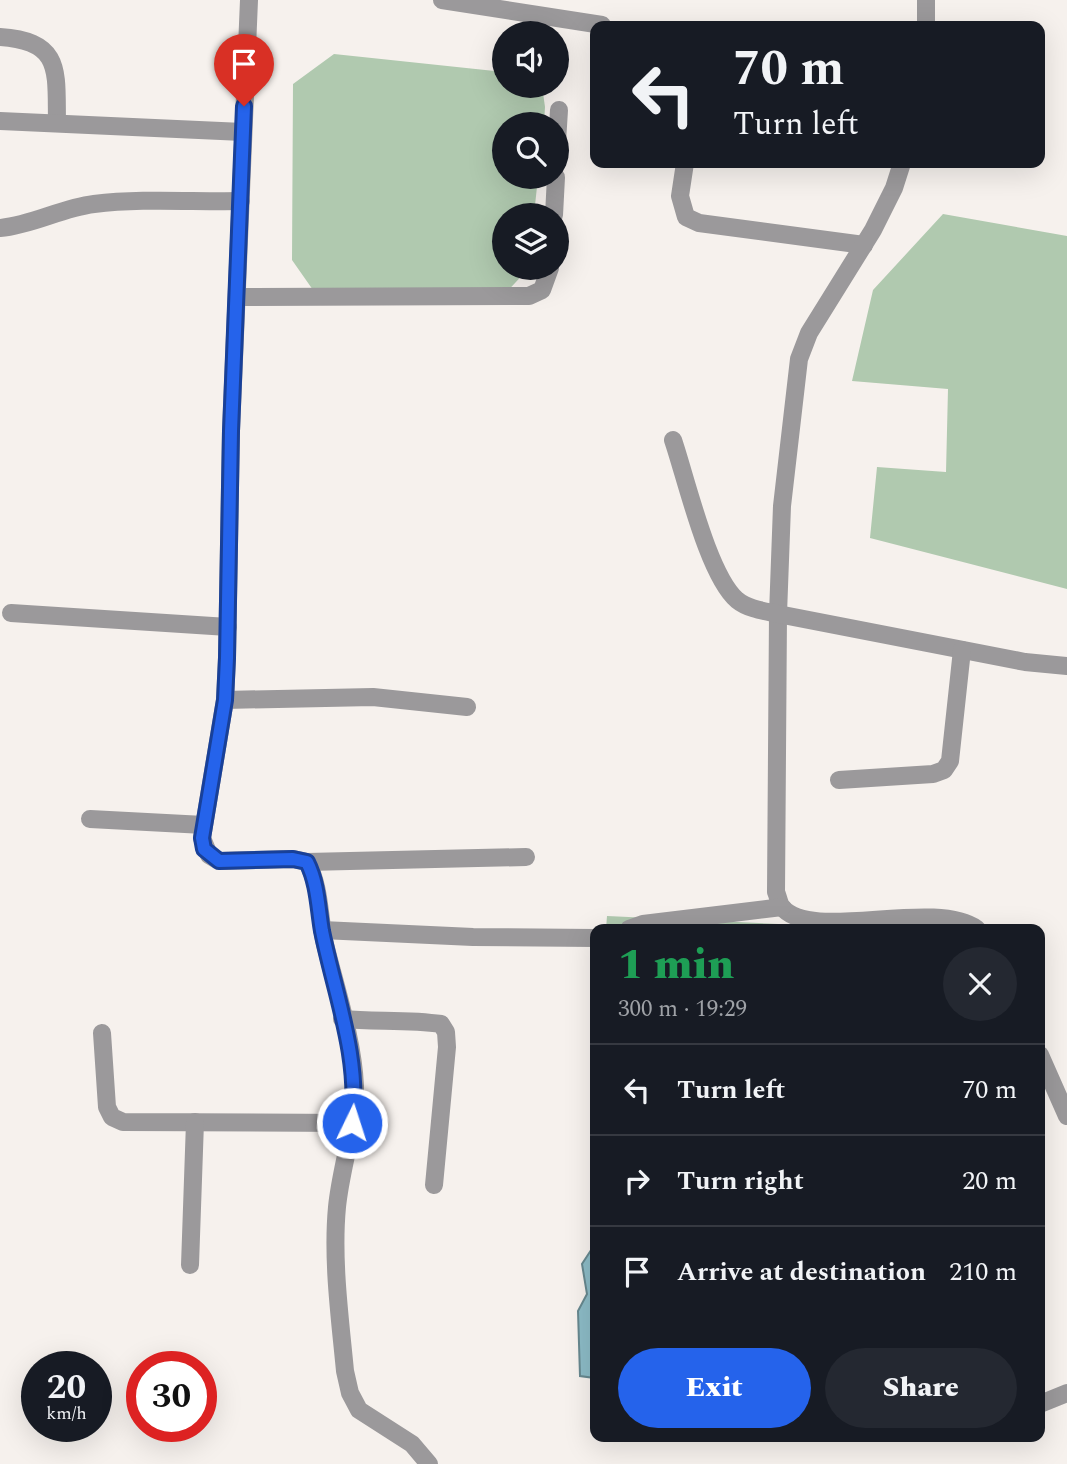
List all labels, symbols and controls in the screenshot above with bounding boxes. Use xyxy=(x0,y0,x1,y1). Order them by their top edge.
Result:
map controls xyxy=(492,21,569,280)
button: sound xyxy=(492,21,569,98)
text: 70 m xyxy=(733,32,844,107)
pin xyxy=(214,34,274,106)
icon: arrive xyxy=(225,45,263,83)
icon: left xyxy=(618,49,709,140)
text: Turn left xyxy=(733,100,859,149)
button: search xyxy=(492,112,569,189)
button: layers xyxy=(492,203,569,280)
text: 1 min xyxy=(618,934,734,997)
button: close xyxy=(943,947,1017,1021)
text: 300 m · 19:29 xyxy=(618,992,747,1027)
text: Turn left xyxy=(677,1070,785,1110)
text: 70 m xyxy=(962,1070,1017,1110)
icon: left xyxy=(618,1071,656,1109)
position arrow xyxy=(315,1086,389,1160)
text: Turn right xyxy=(677,1161,804,1201)
text: 20 m xyxy=(962,1161,1017,1201)
icon: right xyxy=(618,1162,656,1200)
text: Arrive at destination xyxy=(677,1252,926,1292)
text: 210 m xyxy=(949,1252,1017,1292)
icon: arrive xyxy=(618,1253,656,1291)
button: Exit xyxy=(618,1348,811,1428)
button: Share xyxy=(825,1348,1017,1428)
speed limit sign: 30 xyxy=(126,1351,217,1442)
text: 20 xyxy=(47,1361,86,1414)
text: km/h xyxy=(46,1400,87,1427)

